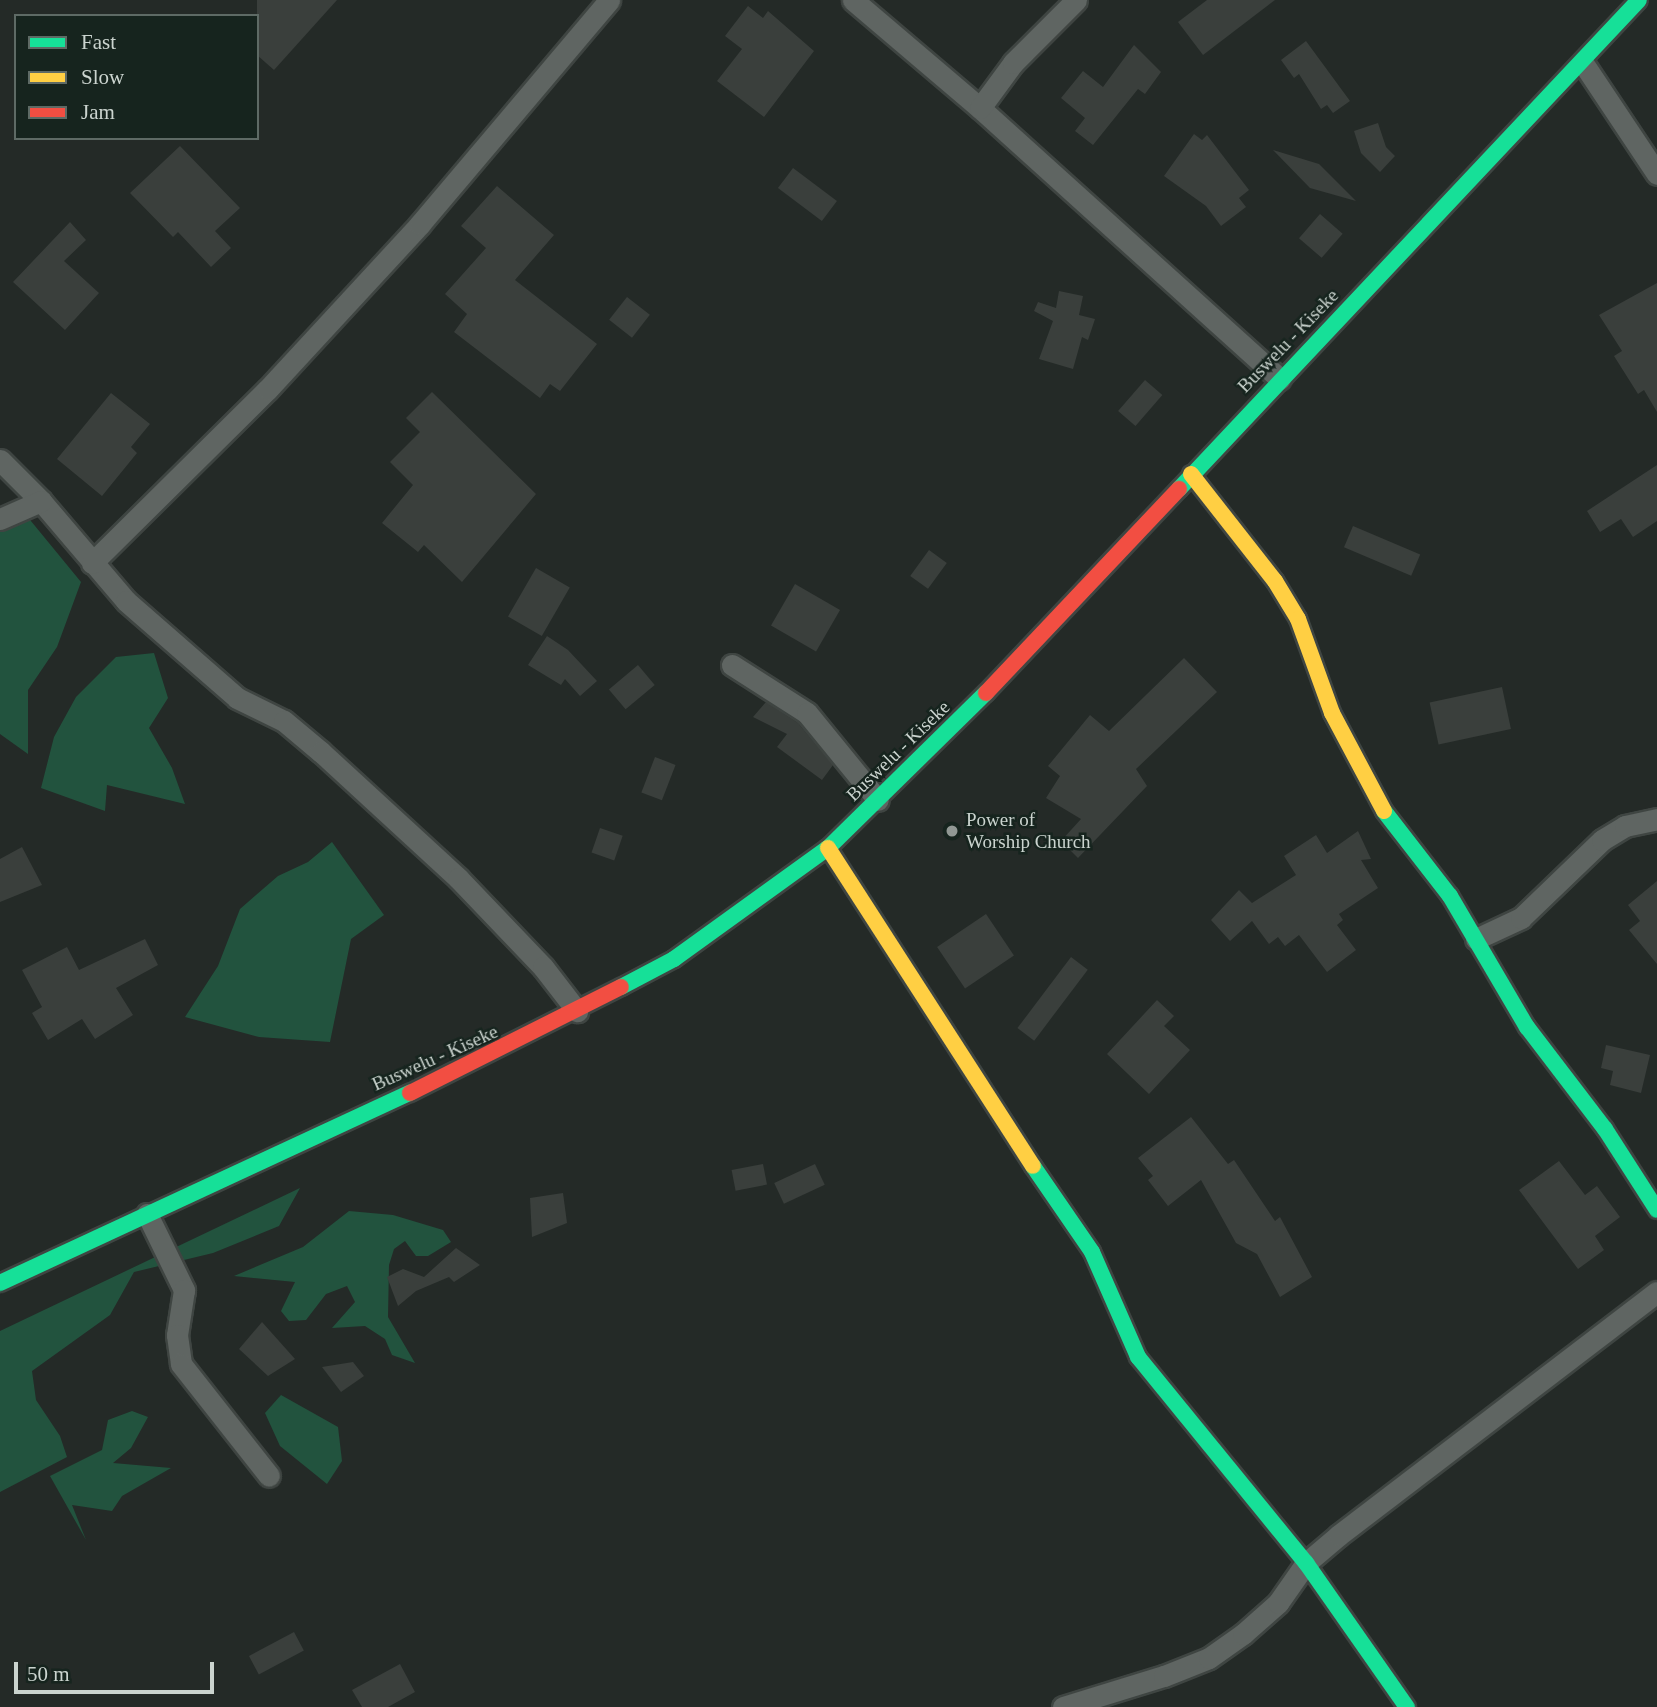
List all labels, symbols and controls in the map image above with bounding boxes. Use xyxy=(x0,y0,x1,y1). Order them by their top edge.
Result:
legend xyxy=(14,14,259,140)
text: Fast xyxy=(81,30,116,54)
text: Slow xyxy=(81,65,124,89)
text: Jam xyxy=(81,100,115,124)
street label: Buswelu - Kiseke xyxy=(1233,284,1343,398)
street label: Buswelu - Kiseke xyxy=(841,696,955,806)
place label: Power of Worship Church xyxy=(966,809,1091,853)
marker: Power of Worship Church xyxy=(944,823,960,839)
street label: Buswelu - Kiseke xyxy=(369,1020,501,1096)
scale bar xyxy=(18,1648,217,1692)
text: 50 m xyxy=(27,1662,70,1686)

